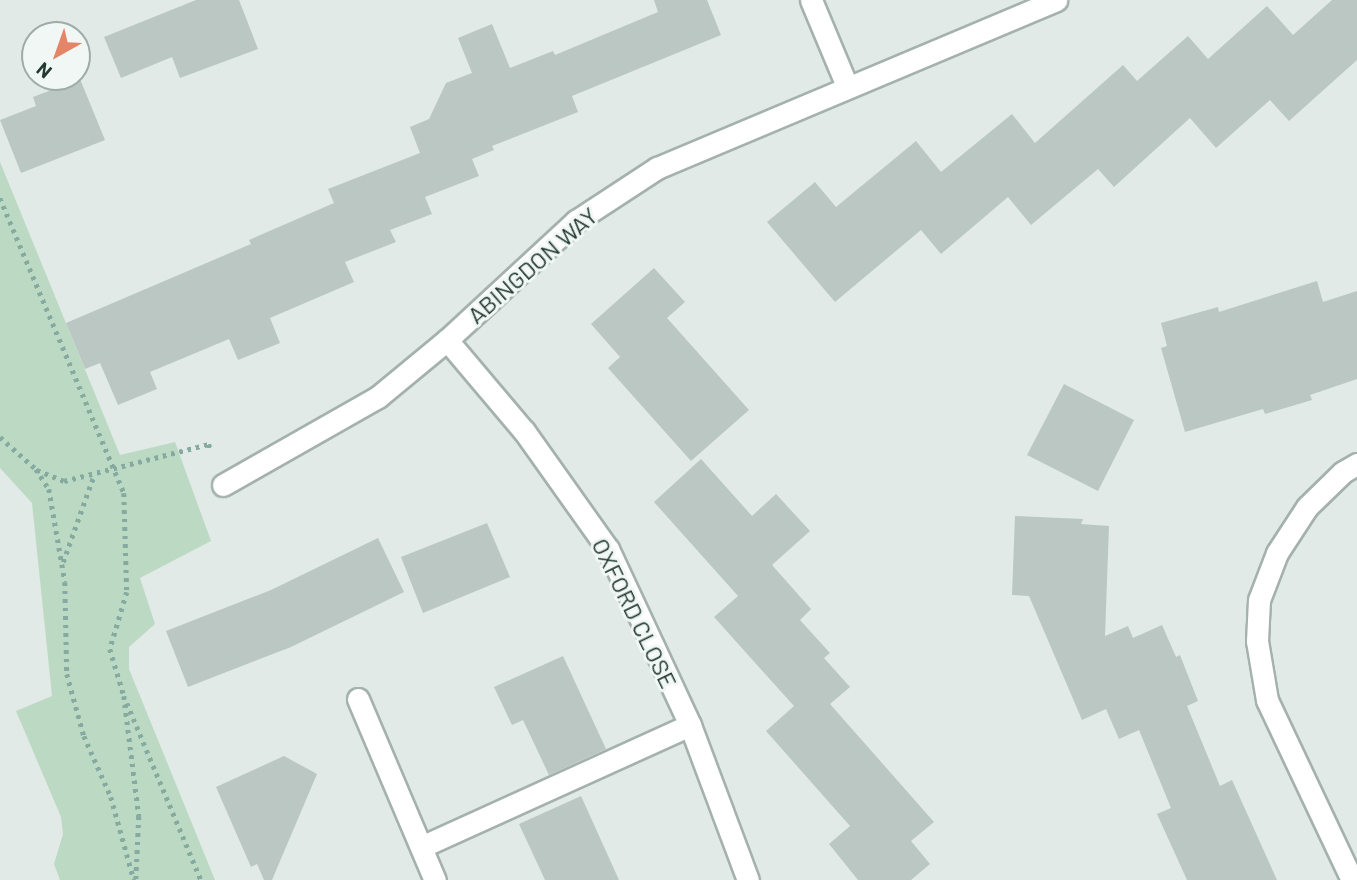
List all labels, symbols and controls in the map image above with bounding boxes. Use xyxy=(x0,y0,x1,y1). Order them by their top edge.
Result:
north arrow xyxy=(21,21,91,91)
text: N xyxy=(31,58,56,84)
street label: ABINGDON WAY xyxy=(461,201,603,329)
street label: OXFORD CLOSE xyxy=(586,533,684,693)

